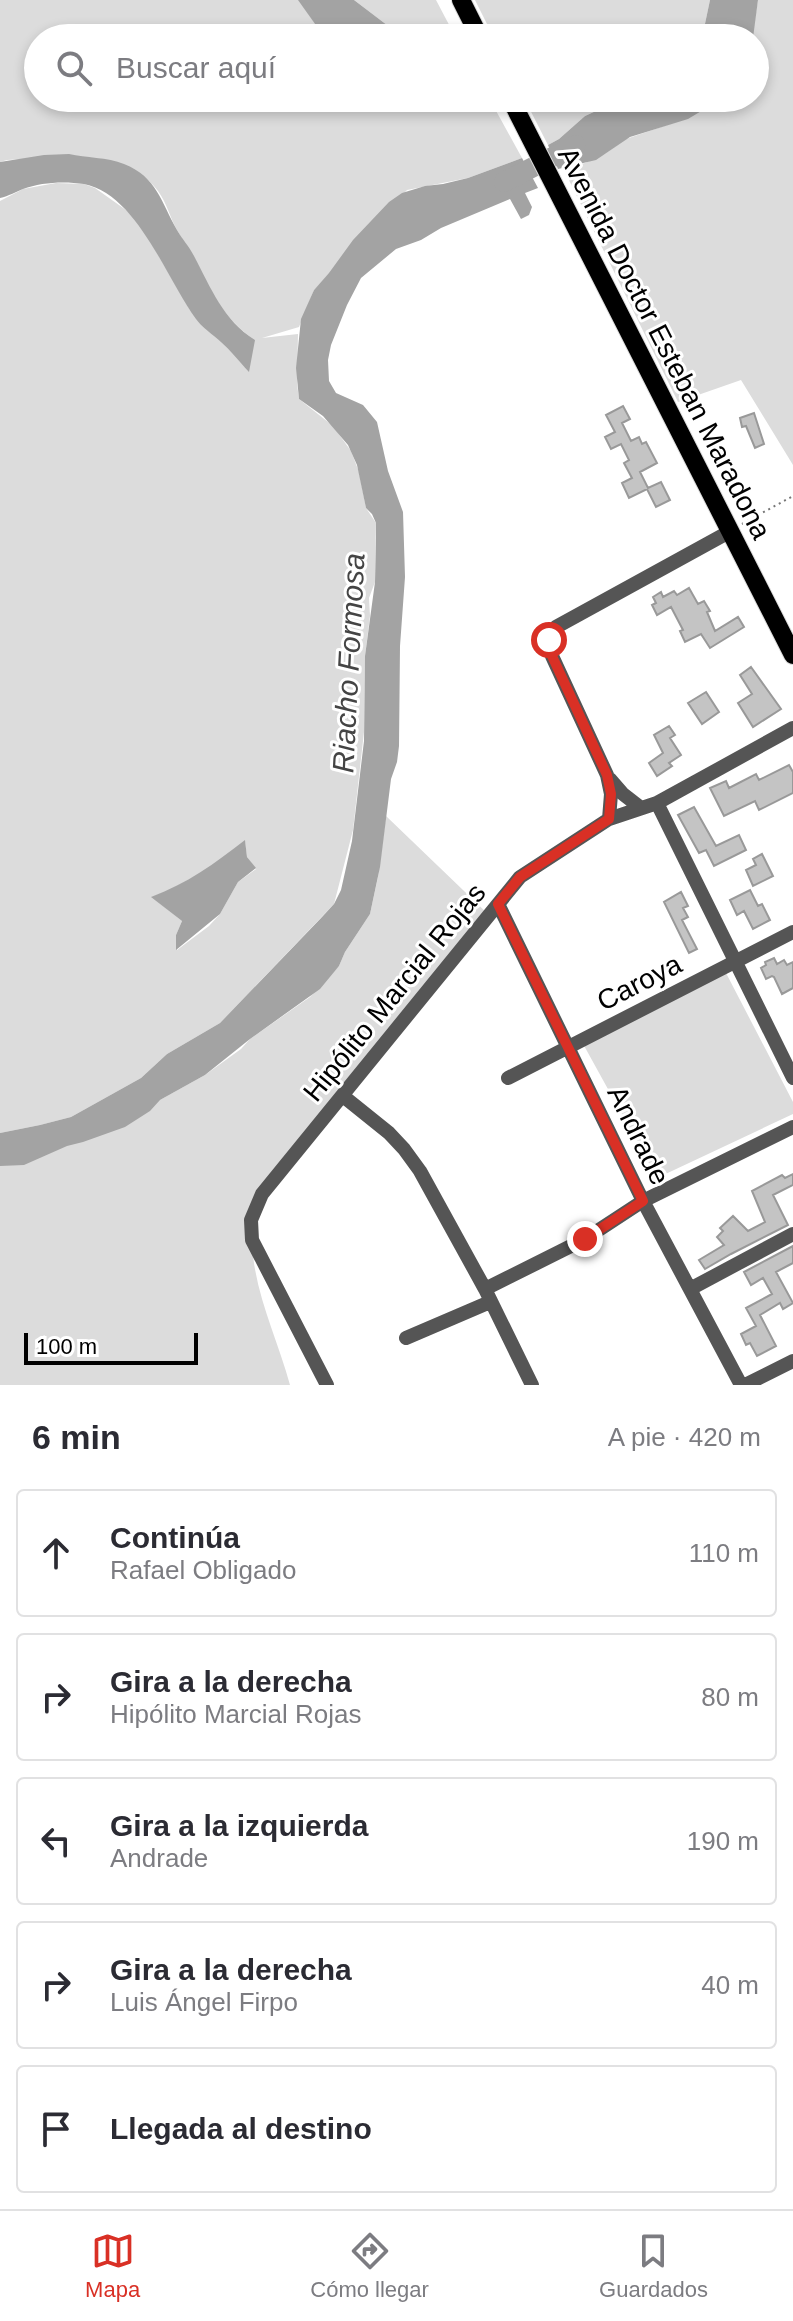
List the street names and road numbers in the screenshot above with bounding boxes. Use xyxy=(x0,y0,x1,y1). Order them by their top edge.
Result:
street label: Avenida Doctor Esteban Maradona xyxy=(552,142,777,545)
street label: Hipólito Marcial Rojas xyxy=(297,877,492,1107)
street label: Caroya xyxy=(592,948,687,1017)
street label: Andrade xyxy=(601,1081,676,1190)

